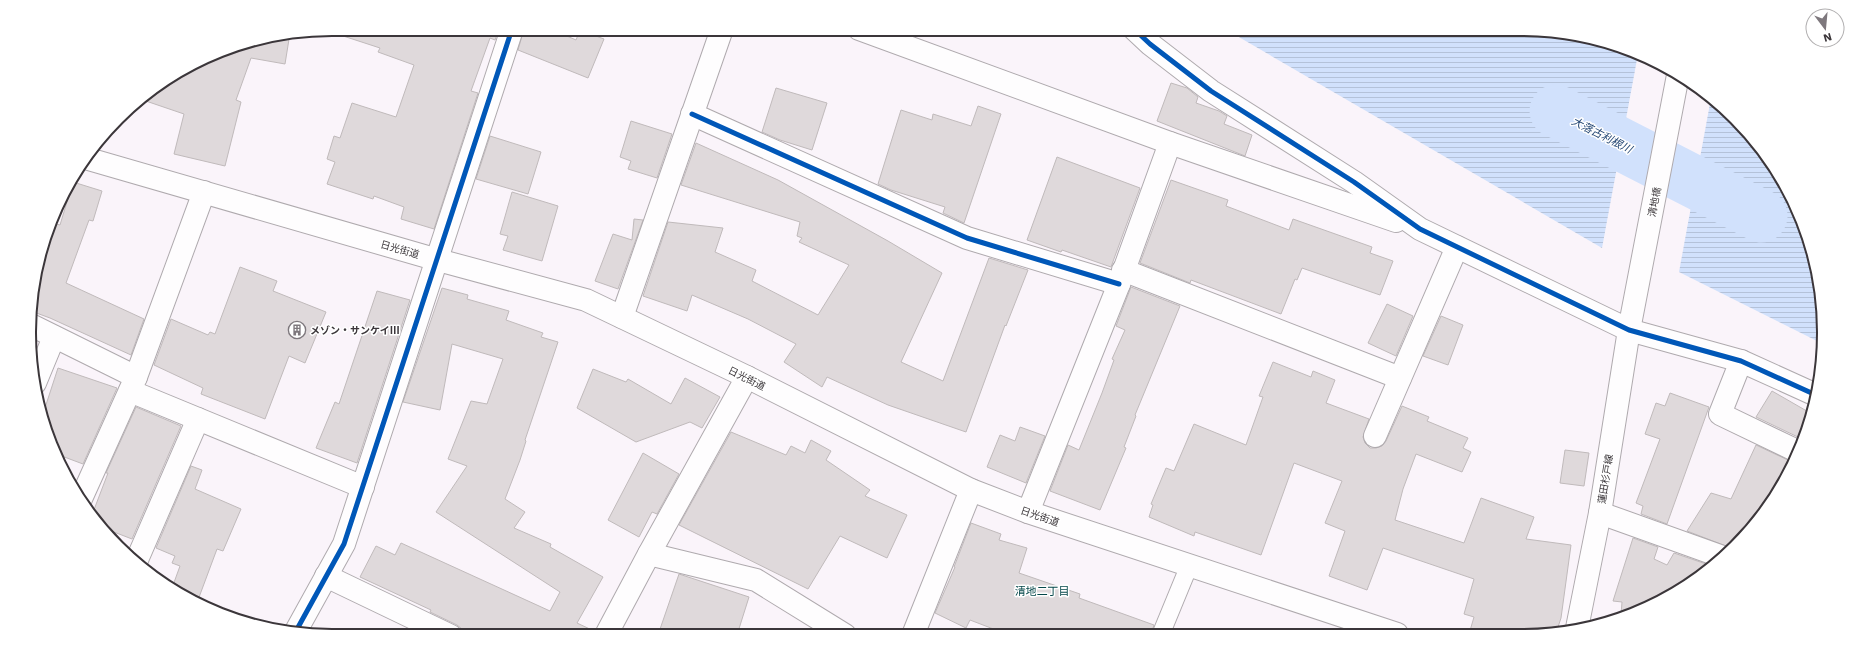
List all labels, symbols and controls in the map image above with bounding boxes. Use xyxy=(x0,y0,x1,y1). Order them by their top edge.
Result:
north arrow xyxy=(1805,8,1845,48)
text: N xyxy=(1822,30,1833,45)
water label: 大落古利根川 xyxy=(1569,115,1635,157)
street label: 清地橋 xyxy=(1646,186,1663,218)
street label: 日光街道 xyxy=(379,239,421,260)
building icon: メゾン・サンケイⅢ xyxy=(287,320,307,340)
place label: メゾン・サンケイⅢ xyxy=(310,325,400,336)
street label: 日光街道 xyxy=(726,365,767,392)
street label: 蓮田杉戸線 xyxy=(1596,454,1615,505)
street label: 日光街道 xyxy=(1019,505,1061,528)
district label: 清地二丁目 xyxy=(1015,585,1070,598)

